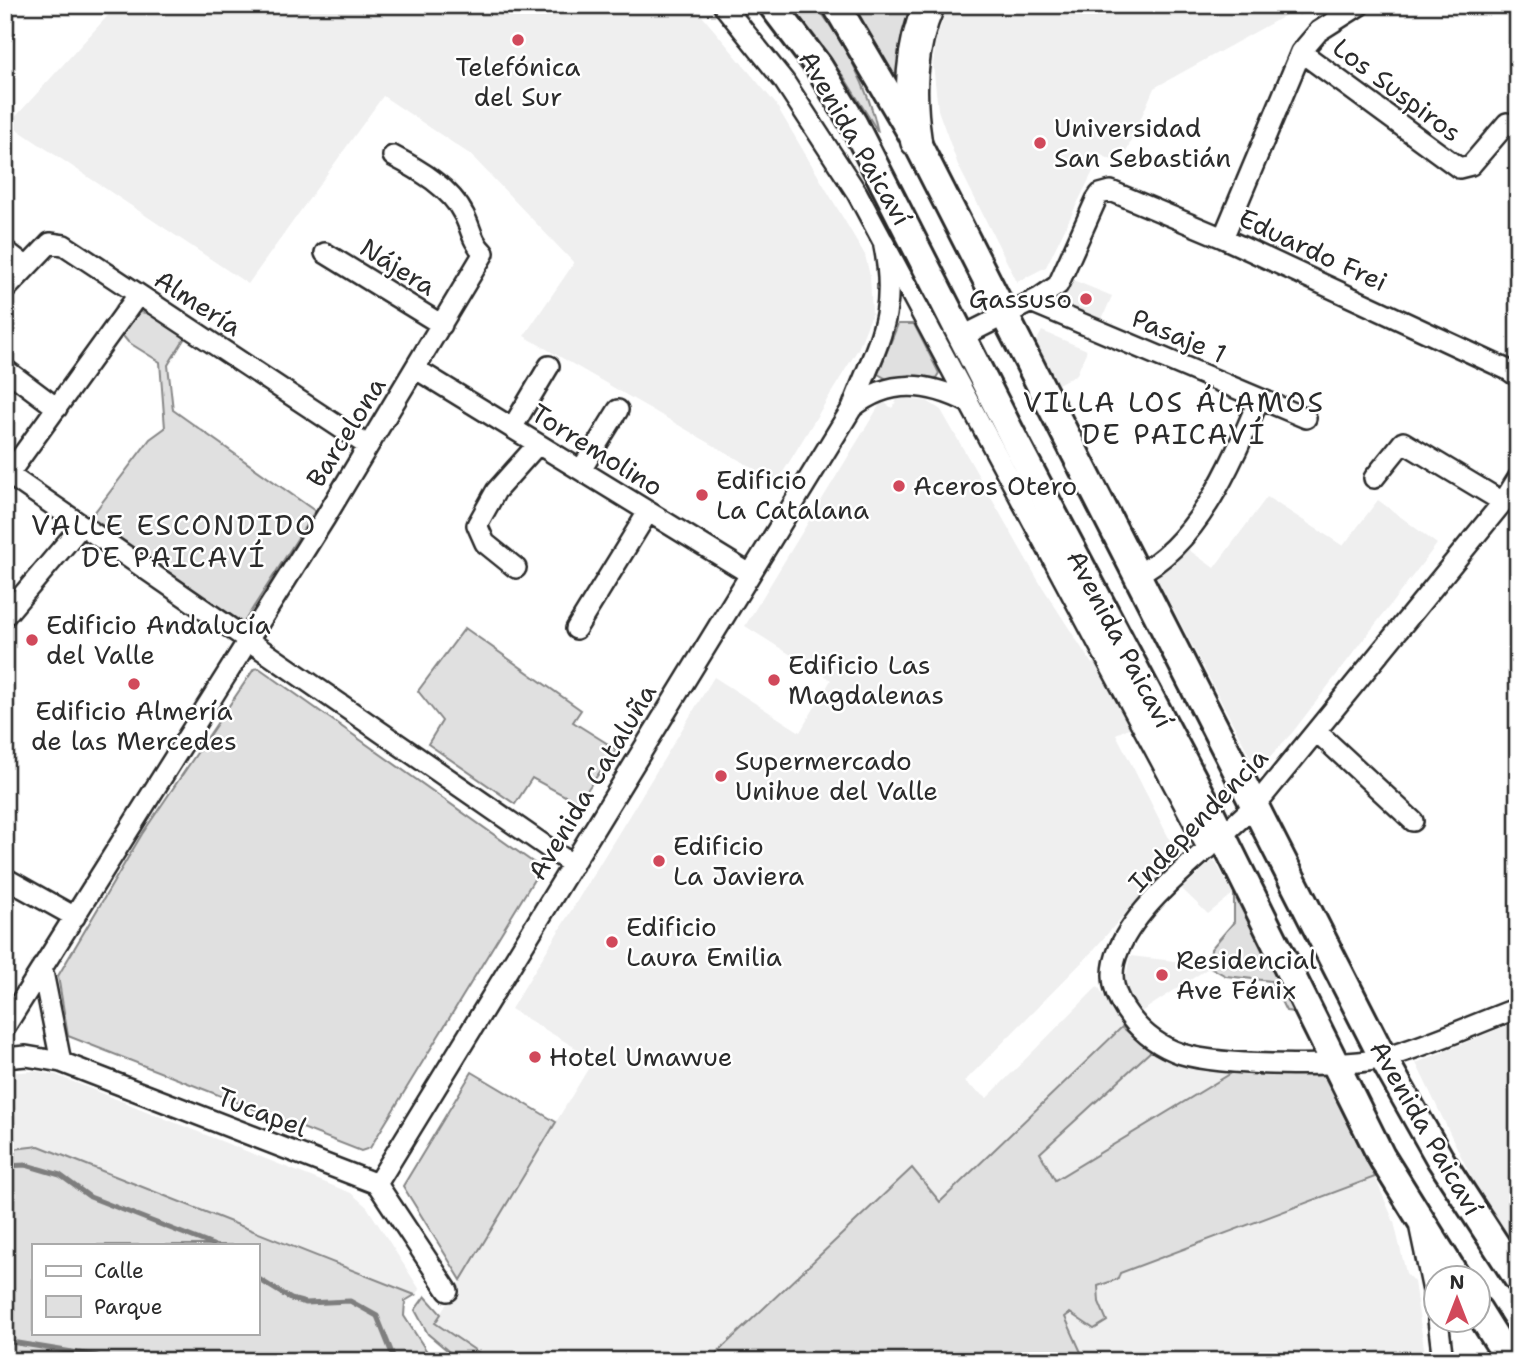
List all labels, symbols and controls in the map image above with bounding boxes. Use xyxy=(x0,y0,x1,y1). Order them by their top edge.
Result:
street label: Los Suspiros xyxy=(1326,30,1469,149)
marker: Telefónica del Sur xyxy=(510,32,526,48)
street label: Avenida Paicaví xyxy=(791,44,920,232)
place label: Telefónica del Sur xyxy=(455,49,581,114)
place label: Universidad San Sebastián xyxy=(1054,110,1231,175)
marker: Universidad San Sebastián xyxy=(1032,135,1048,151)
street label: Eduardo Frei xyxy=(1233,200,1393,299)
street label: Nájera xyxy=(354,230,443,303)
street label: Almería xyxy=(148,261,249,344)
place label: Gassuso xyxy=(969,281,1072,316)
marker: Gassuso xyxy=(1078,291,1094,307)
street label: Pasaje 1 xyxy=(1127,300,1232,371)
street label: Barcelona xyxy=(298,370,393,494)
district label: VILLA LOS ÁLAMOS DE PAICAVÍ xyxy=(1023,383,1325,453)
street label: Torremolino xyxy=(525,395,670,504)
place label: Edificio La Catalana xyxy=(716,462,869,527)
place label: Aceros Otero xyxy=(913,468,1077,503)
marker: Aceros Otero xyxy=(891,478,907,494)
marker: Edificio La Catalana xyxy=(694,487,710,503)
district label: VALLE ESCONDIDO DE PAICAVÍ xyxy=(31,506,317,576)
street label: Avenida Paicaví xyxy=(1059,544,1182,734)
place label: Edificio Andalucía del Valle xyxy=(46,607,271,672)
marker: Edificio Andalucía del Valle xyxy=(24,632,40,648)
place label: Edificio Las Magdalenas xyxy=(788,647,944,712)
marker: Edificio Las Magdalenas xyxy=(766,672,782,688)
marker: Edificio Almería de las Mercedes xyxy=(126,676,142,692)
street label: Avenida Cataluña xyxy=(519,677,664,886)
place label: Edificio Almería de las Mercedes xyxy=(31,693,237,758)
street label: Independencia xyxy=(1120,740,1275,899)
place label: Supermercado Unihue del Valle xyxy=(735,743,938,808)
marker: Supermercado Unihue del Valle xyxy=(713,768,729,784)
place label: Edificio La Javiera xyxy=(673,828,804,893)
marker: Edificio La Javiera xyxy=(651,853,667,869)
place label: Edificio Laura Emilia xyxy=(626,909,782,974)
marker: Edificio Laura Emilia xyxy=(604,934,620,950)
place label: Residencial Ave Fénix xyxy=(1176,942,1317,1007)
marker: Residencial Ave Fénix xyxy=(1154,967,1170,983)
street label: Avenida Paicaví xyxy=(1362,1034,1491,1222)
place label: Hotel Umawue xyxy=(549,1039,733,1074)
marker: Hotel Umawue xyxy=(527,1049,543,1065)
street label: Tucapel xyxy=(212,1078,312,1145)
legend xyxy=(32,1244,259,1334)
text: Calle xyxy=(94,1257,144,1285)
north arrow xyxy=(1422,1264,1492,1334)
text: N xyxy=(1449,1270,1465,1295)
text: Parque xyxy=(94,1293,163,1321)

